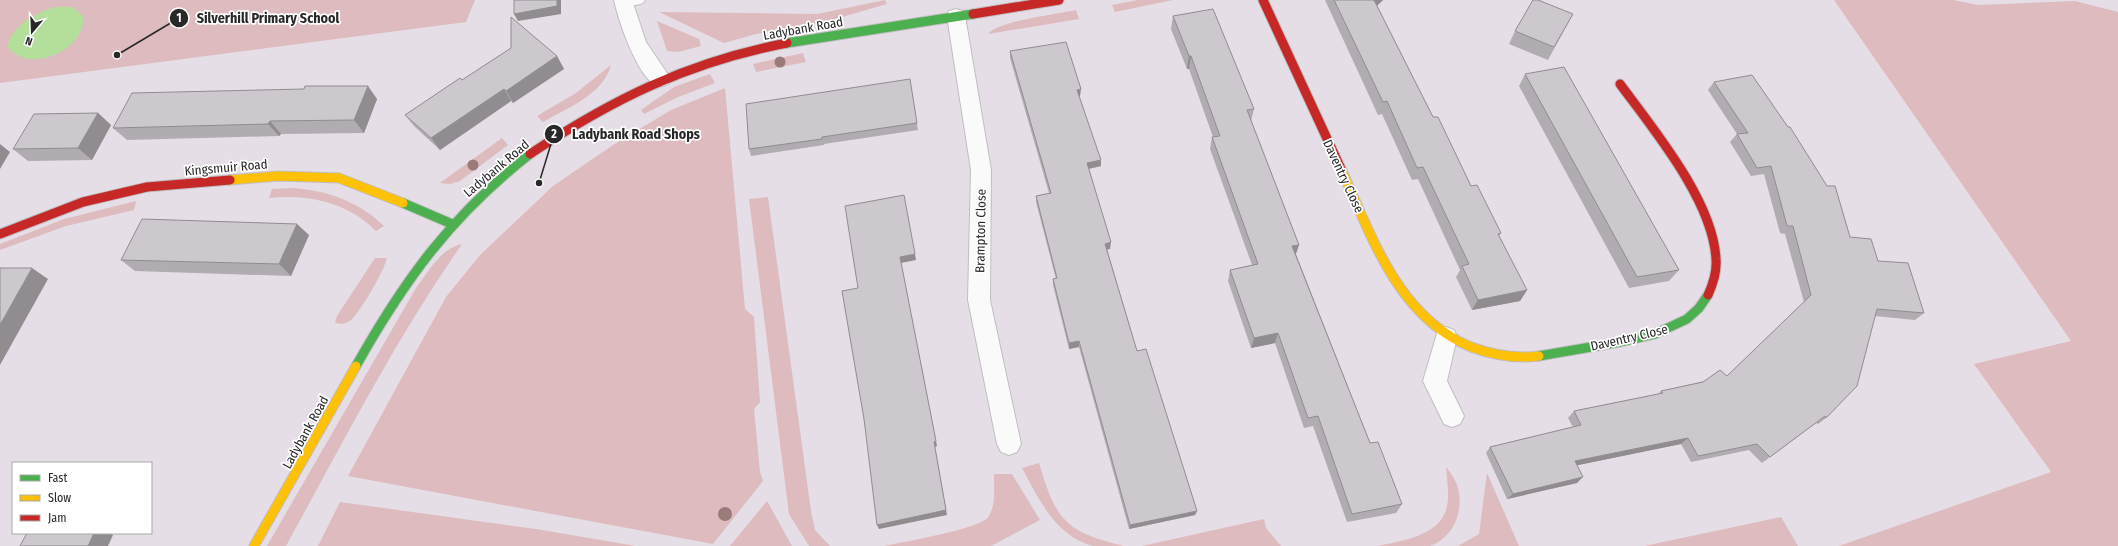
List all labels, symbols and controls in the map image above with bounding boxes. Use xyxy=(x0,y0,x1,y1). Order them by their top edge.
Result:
callout: Silverhill Primary School xyxy=(169,5,347,31)
text: Silverhill Primary School xyxy=(197,10,340,27)
text: 1 xyxy=(176,11,182,25)
north arrow xyxy=(12,12,52,52)
street label: Ladybank Road xyxy=(762,14,844,43)
text: N xyxy=(24,34,34,48)
callout: Ladybank Road Shops xyxy=(544,121,708,147)
text: Ladybank Road Shops xyxy=(572,126,700,143)
text: 2 xyxy=(550,127,557,141)
street label: Ladybank Road xyxy=(461,137,532,200)
street label: Daventry Close xyxy=(1320,137,1367,215)
street label: Kingsmuir Road xyxy=(184,156,268,179)
street label: Brampton Close xyxy=(972,189,989,273)
street label: Daventry Close xyxy=(1589,321,1669,354)
street label: Ladybank Road xyxy=(279,393,332,471)
legend xyxy=(12,462,152,534)
text: Fast xyxy=(48,471,67,485)
text: Slow xyxy=(48,491,71,505)
text: Jam xyxy=(48,511,66,525)

